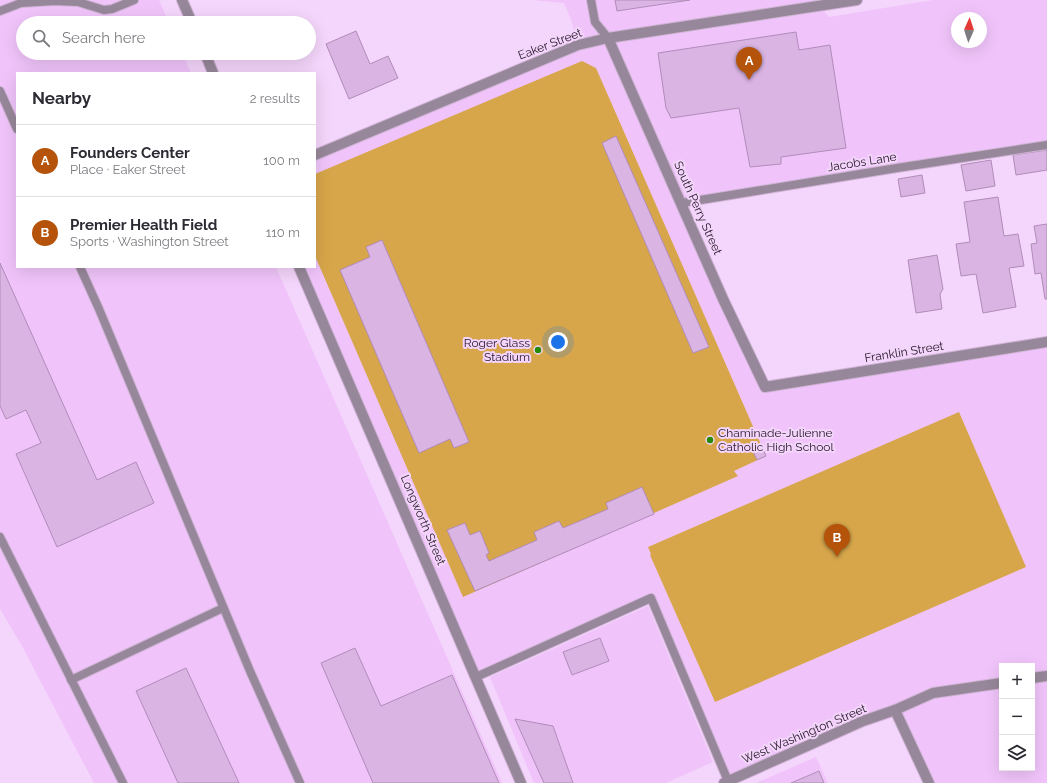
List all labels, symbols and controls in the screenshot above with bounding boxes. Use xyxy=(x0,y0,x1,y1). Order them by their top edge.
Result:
north arrow xyxy=(951,12,987,48)
search box xyxy=(16,16,316,60)
street label: Eaker Street xyxy=(516,25,584,63)
icon: search xyxy=(30,27,52,49)
text: Search here xyxy=(62,29,145,47)
pin: A xyxy=(736,47,762,80)
text: Nearby xyxy=(32,88,91,108)
text: 2 results xyxy=(250,91,300,106)
text: Founders Center xyxy=(70,144,190,162)
street label: Jacobs Lane xyxy=(826,150,898,174)
text: A xyxy=(41,153,49,168)
text: 100 m xyxy=(263,153,300,168)
street label: South Perry Street xyxy=(671,159,725,257)
text: Place · Eaker Street xyxy=(70,162,185,177)
text: Premier Health Field xyxy=(70,216,217,234)
text: B xyxy=(41,225,49,240)
text: 110 m xyxy=(266,225,300,240)
text: Sports · Washington Street xyxy=(70,234,229,249)
your location xyxy=(548,332,568,352)
place label: Roger Glass Stadium xyxy=(464,336,530,364)
street label: Franklin Street xyxy=(863,339,945,365)
marker: Roger Glass Stadium xyxy=(533,345,543,355)
place label: Chaminade-Julienne Catholic High School xyxy=(718,426,835,454)
marker: Chaminade-Julienne Catholic High School xyxy=(705,435,715,445)
street label: Longworth Street xyxy=(398,473,448,567)
pin: B xyxy=(824,524,850,557)
map controls xyxy=(999,663,1035,771)
button: + xyxy=(999,663,1035,699)
button: − xyxy=(999,699,1035,735)
street label: West Washington Street xyxy=(740,701,868,767)
button: layers xyxy=(999,735,1035,771)

